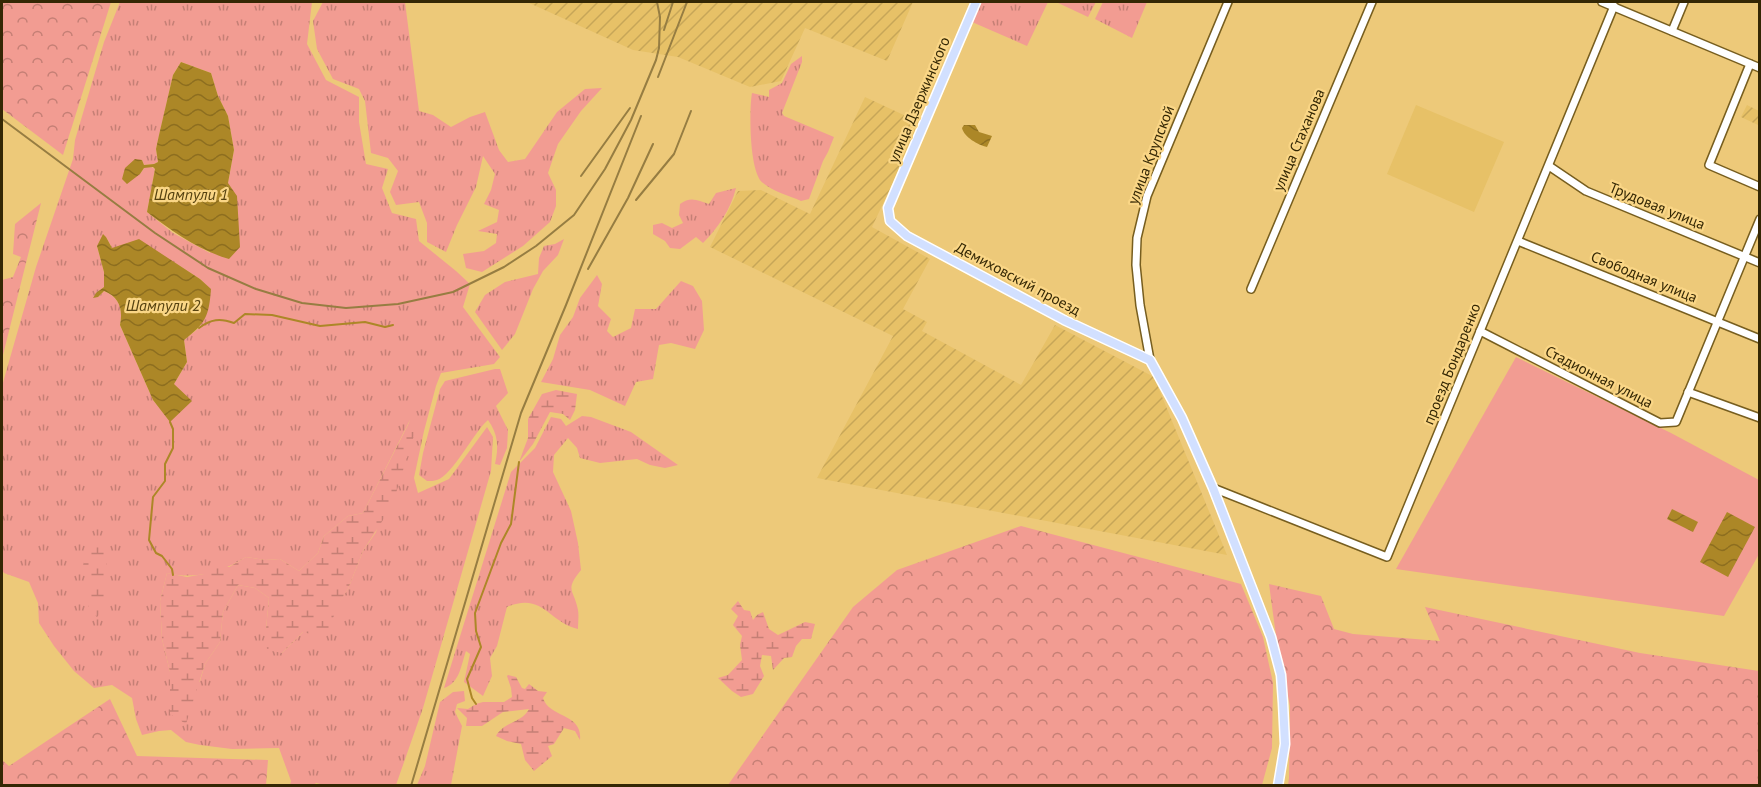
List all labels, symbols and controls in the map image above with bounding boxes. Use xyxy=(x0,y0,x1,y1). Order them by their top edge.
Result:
street label: улица Дзержинского xyxy=(883,34,954,166)
street label: улица Стаханова xyxy=(1268,86,1329,194)
street label: улица Крупской xyxy=(1123,103,1178,207)
street label: Трудовая улица xyxy=(1606,178,1708,233)
water label: Шампули 1 xyxy=(154,184,228,204)
street label: Демиховский проезд xyxy=(952,238,1084,320)
street label: Свободная улица xyxy=(1588,247,1700,307)
water label: Шампули 2 xyxy=(126,295,201,315)
street label: проезд Бондаренко xyxy=(1418,300,1485,427)
street label: Стадионная улица xyxy=(1542,341,1656,412)

